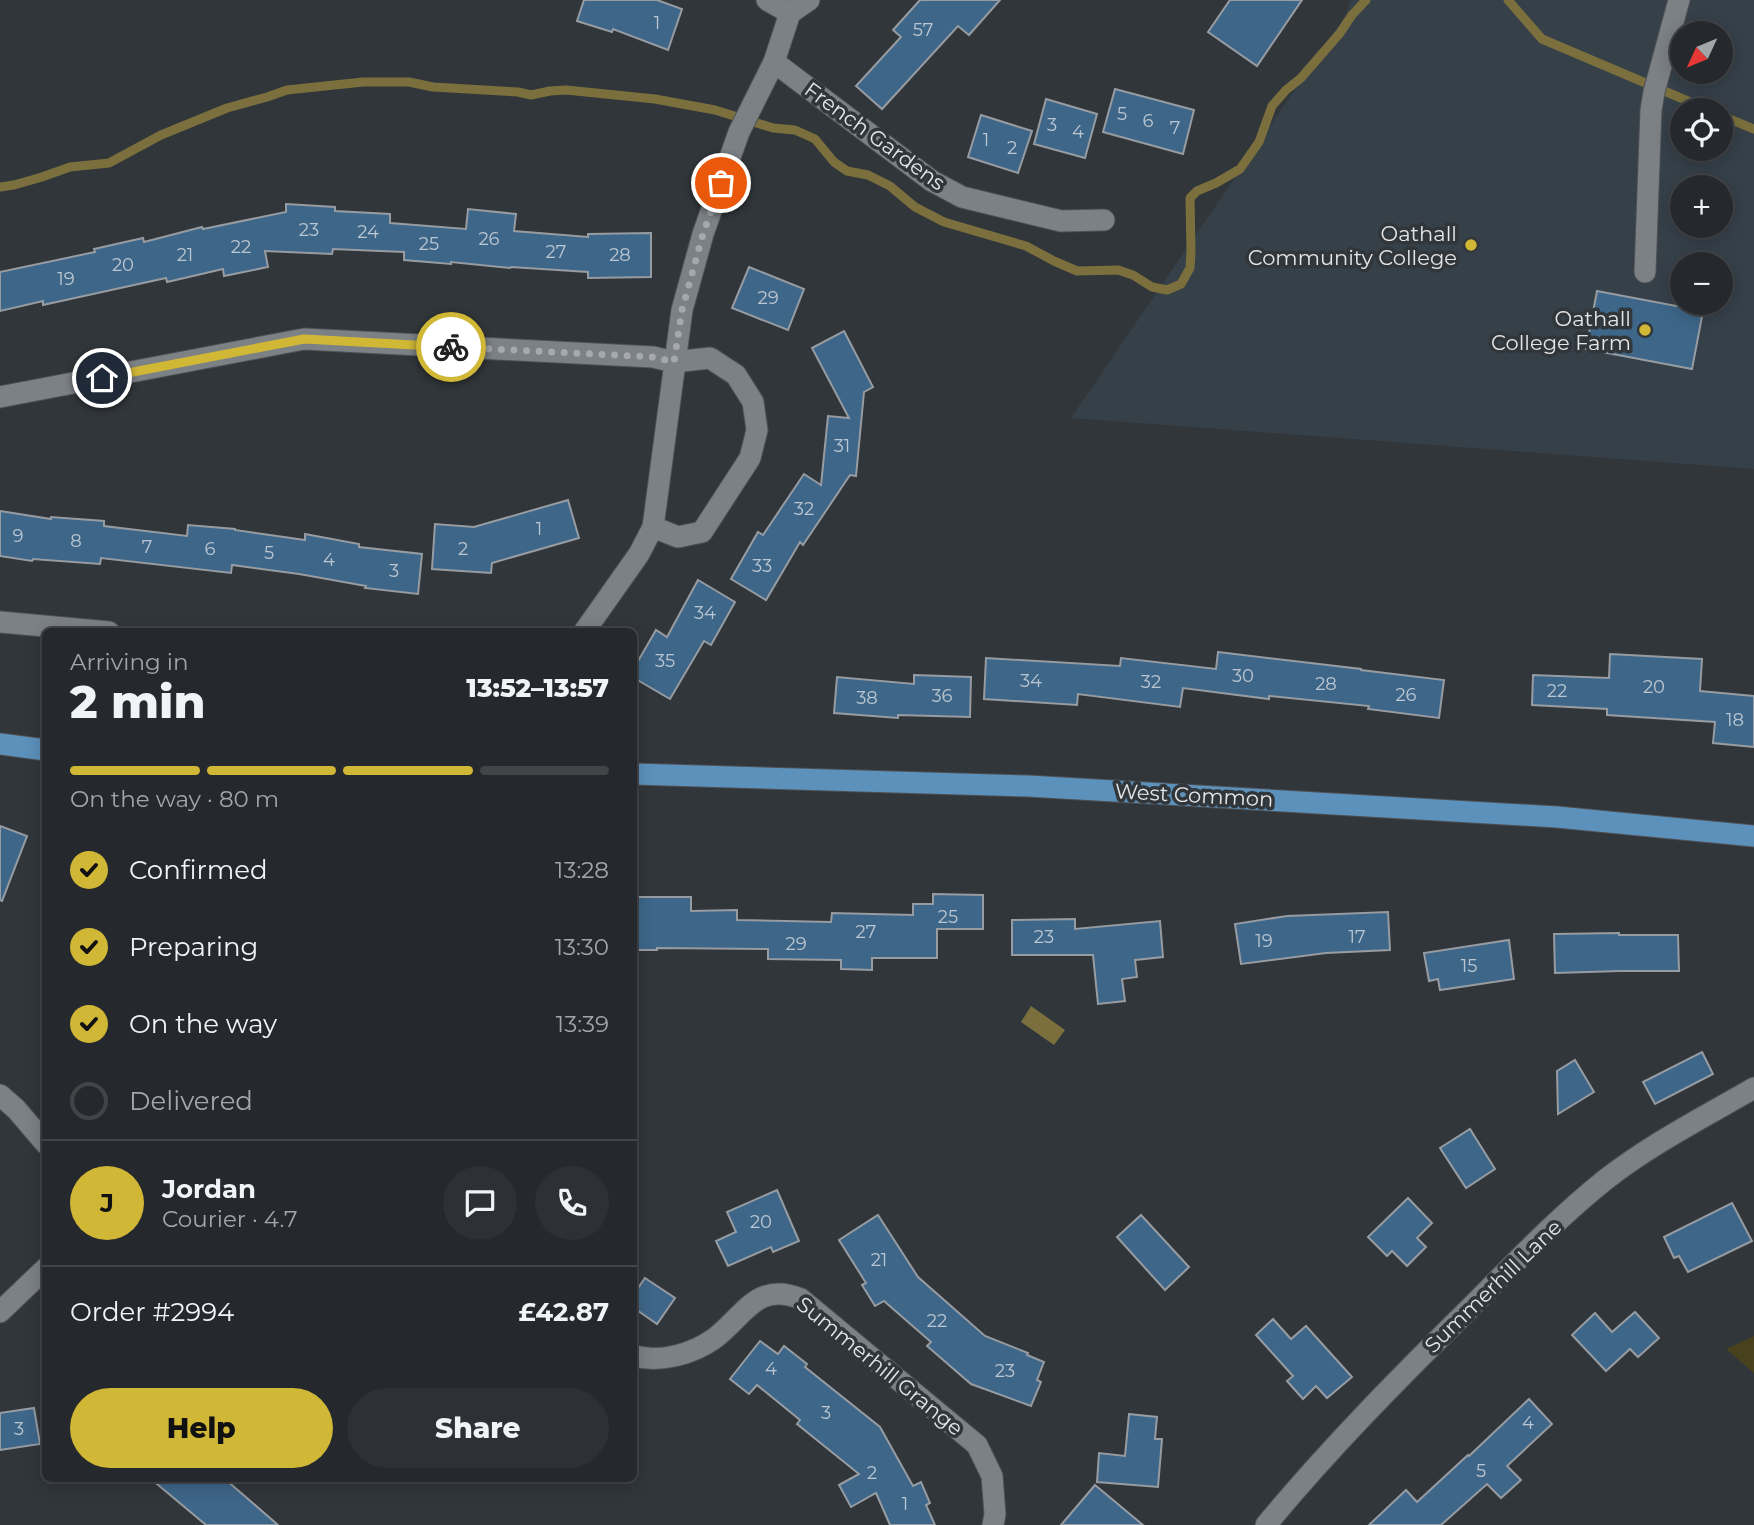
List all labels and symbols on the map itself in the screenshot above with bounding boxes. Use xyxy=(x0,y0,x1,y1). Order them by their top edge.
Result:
house number: 1 xyxy=(654,12,660,34)
house number: 57 xyxy=(913,19,933,41)
north arrow xyxy=(1670,21,1732,84)
street label: French Gardens xyxy=(800,77,950,195)
house number: 5 xyxy=(1117,103,1127,125)
house number: 6 xyxy=(1143,110,1154,132)
house number: 3 xyxy=(1047,114,1057,136)
house number: 7 xyxy=(1170,117,1180,139)
house number: 4 xyxy=(1072,121,1084,143)
house number: 1 xyxy=(983,129,989,151)
house number: 2 xyxy=(1007,137,1017,159)
pin xyxy=(691,153,751,213)
house number: 23 xyxy=(299,219,319,241)
house number: 24 xyxy=(357,221,379,243)
place label: Oathall Community College xyxy=(1248,221,1457,270)
house number: 26 xyxy=(478,228,500,250)
house number: 25 xyxy=(419,233,439,255)
house number: 22 xyxy=(231,236,251,258)
marker: Oathall Community College xyxy=(1463,237,1479,253)
house number: 27 xyxy=(546,241,566,263)
house number: 21 xyxy=(177,244,193,266)
house number: 28 xyxy=(609,244,631,266)
house number: 20 xyxy=(112,254,134,276)
house number: 19 xyxy=(57,268,75,290)
house number: 29 xyxy=(757,287,779,309)
place label: Oathall College Farm xyxy=(1491,306,1631,355)
courier xyxy=(416,312,486,382)
marker: Oathall College Farm xyxy=(1637,322,1653,338)
pin xyxy=(72,348,132,408)
house number: 31 xyxy=(834,435,850,457)
house number: 32 xyxy=(794,498,814,520)
house number: 1 xyxy=(536,518,542,540)
house number: 9 xyxy=(13,525,24,547)
house number: 8 xyxy=(70,530,82,552)
house number: 7 xyxy=(142,536,152,558)
house number: 6 xyxy=(205,538,216,560)
house number: 2 xyxy=(458,538,468,560)
house number: 5 xyxy=(264,542,274,564)
house number: 4 xyxy=(323,549,335,571)
house number: 33 xyxy=(752,555,772,577)
house number: 3 xyxy=(389,560,399,582)
house number: 34 xyxy=(694,602,716,624)
house number: 35 xyxy=(655,650,675,672)
house number: 30 xyxy=(1232,665,1254,687)
house number: 34 xyxy=(1020,670,1042,692)
house number: 32 xyxy=(1141,671,1161,693)
house number: 28 xyxy=(1315,673,1337,695)
house number: 20 xyxy=(1643,676,1665,698)
house number: 22 xyxy=(1547,680,1567,702)
house number: 26 xyxy=(1395,684,1417,706)
house number: 36 xyxy=(931,685,953,707)
house number: 38 xyxy=(856,687,878,709)
house number: 18 xyxy=(1726,709,1744,731)
street label: West Common xyxy=(1114,778,1274,812)
house number: 25 xyxy=(938,906,958,928)
house number: 27 xyxy=(856,921,876,943)
house number: 23 xyxy=(1034,926,1054,948)
house number: 17 xyxy=(1348,926,1366,948)
house number: 19 xyxy=(1255,930,1273,952)
house number: 29 xyxy=(785,933,807,955)
house number: 15 xyxy=(1461,955,1477,977)
house number: 20 xyxy=(750,1211,772,1233)
street label: Summerhill Lane xyxy=(1419,1214,1567,1358)
house number: 21 xyxy=(871,1249,887,1271)
street label: Summerhill Grange xyxy=(792,1291,968,1441)
house number: 22 xyxy=(927,1310,947,1332)
house number: 4 xyxy=(765,1358,777,1380)
house number: 23 xyxy=(995,1360,1015,1382)
house number: 3 xyxy=(821,1402,831,1424)
house number: 4 xyxy=(1522,1412,1534,1434)
house number: 3 xyxy=(14,1418,24,1440)
house number: 5 xyxy=(1476,1460,1486,1482)
house number: 2 xyxy=(867,1462,877,1484)
house number: 1 xyxy=(902,1493,908,1515)

